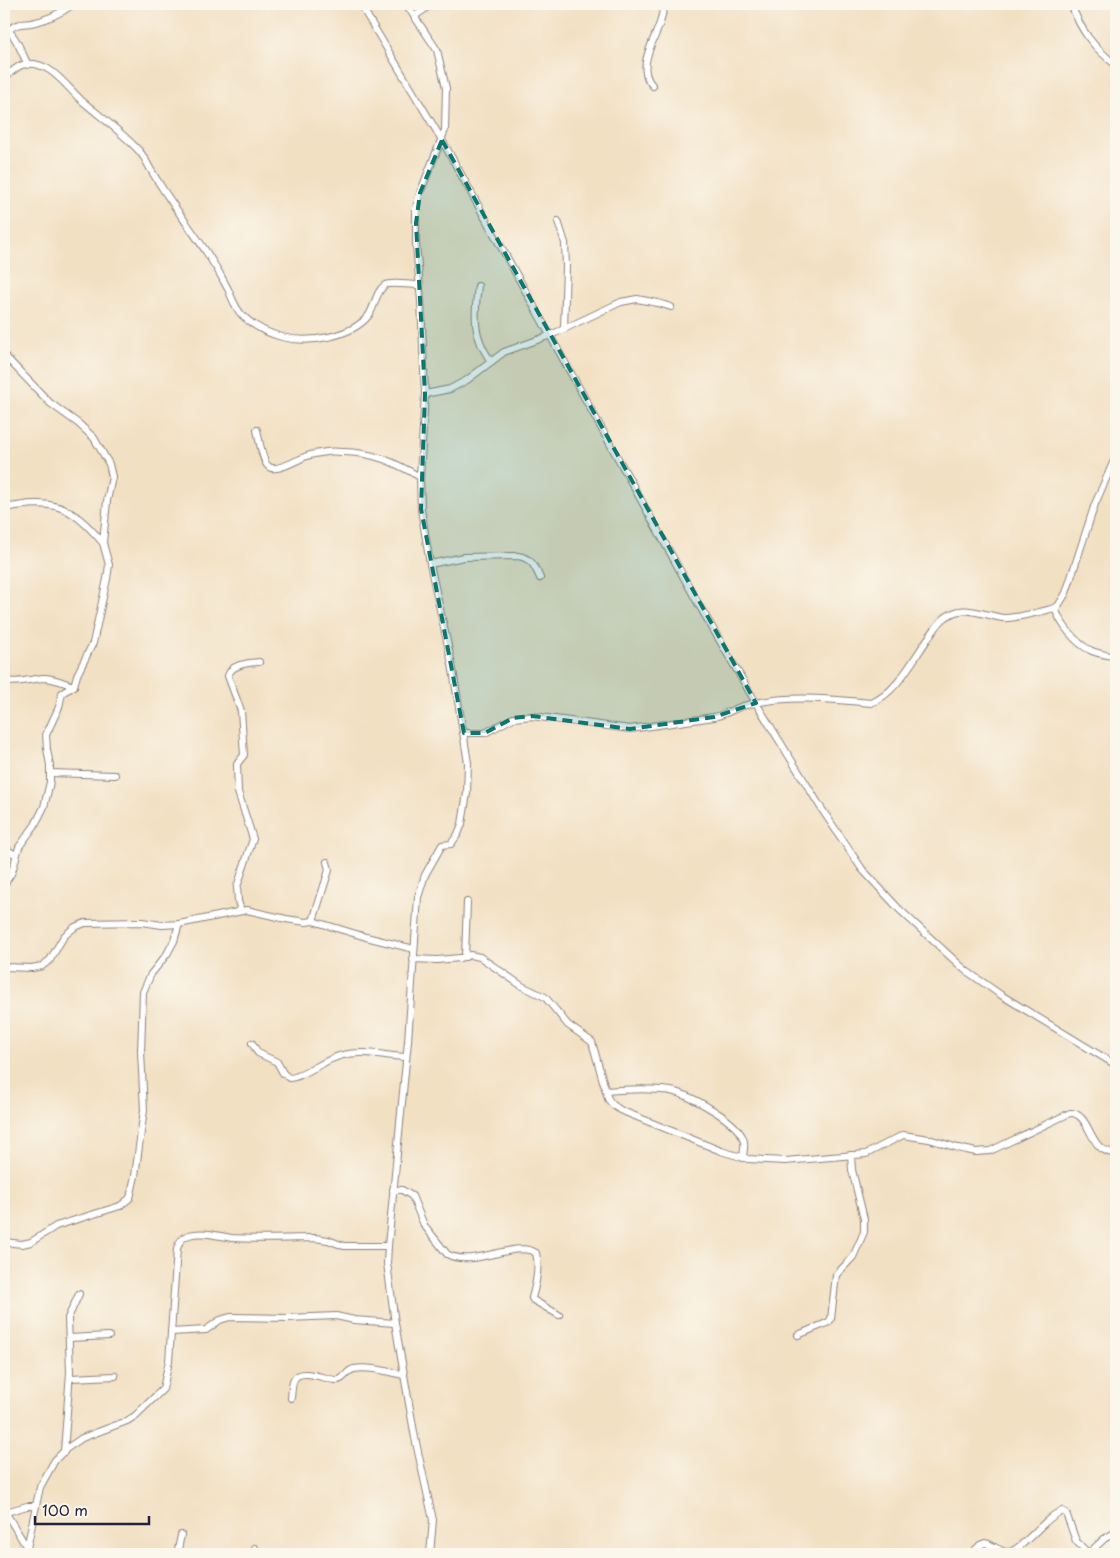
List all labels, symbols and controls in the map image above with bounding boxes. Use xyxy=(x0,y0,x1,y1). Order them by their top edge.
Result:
scale bar xyxy=(35,1493,149,1525)
text: 100 m xyxy=(42,1498,88,1521)

